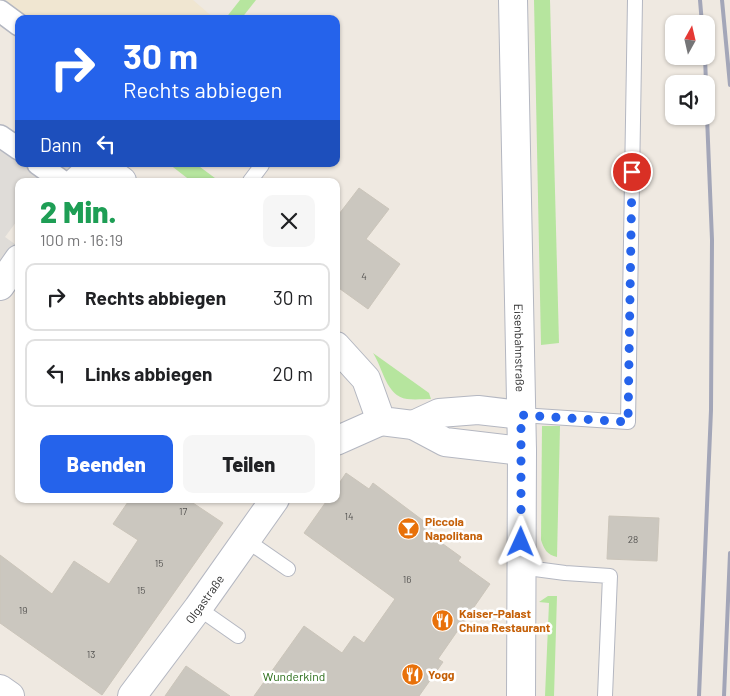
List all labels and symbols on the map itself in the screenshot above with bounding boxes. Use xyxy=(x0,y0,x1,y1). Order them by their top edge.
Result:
north arrow xyxy=(665,15,715,65)
pin xyxy=(611,151,653,193)
house number: 4 xyxy=(361,270,367,282)
street label: Eisenbahnstraße xyxy=(512,304,528,392)
house number: 17 xyxy=(179,505,187,517)
house number: 14 xyxy=(344,510,354,522)
place label: Piccola Napolitana xyxy=(425,514,483,542)
position arrow xyxy=(494,515,546,567)
bar icon: Piccola Napolitana xyxy=(397,516,421,540)
house number: 28 xyxy=(628,533,638,545)
house number: 15 xyxy=(155,557,163,569)
street label: Olgastraße xyxy=(182,572,226,626)
house number: 16 xyxy=(403,573,411,585)
house number: 15 xyxy=(137,584,145,596)
house number: 19 xyxy=(19,604,27,616)
place label: Kaiser-Palast China Restaurant xyxy=(459,606,551,634)
restaurant icon: Kaiser-Palast China Restaurant xyxy=(431,608,455,632)
house number: 13 xyxy=(87,648,95,660)
restaurant icon: Yogg xyxy=(400,662,424,686)
place label: Yogg xyxy=(428,667,455,681)
park label: Wunderkind xyxy=(263,669,325,683)

